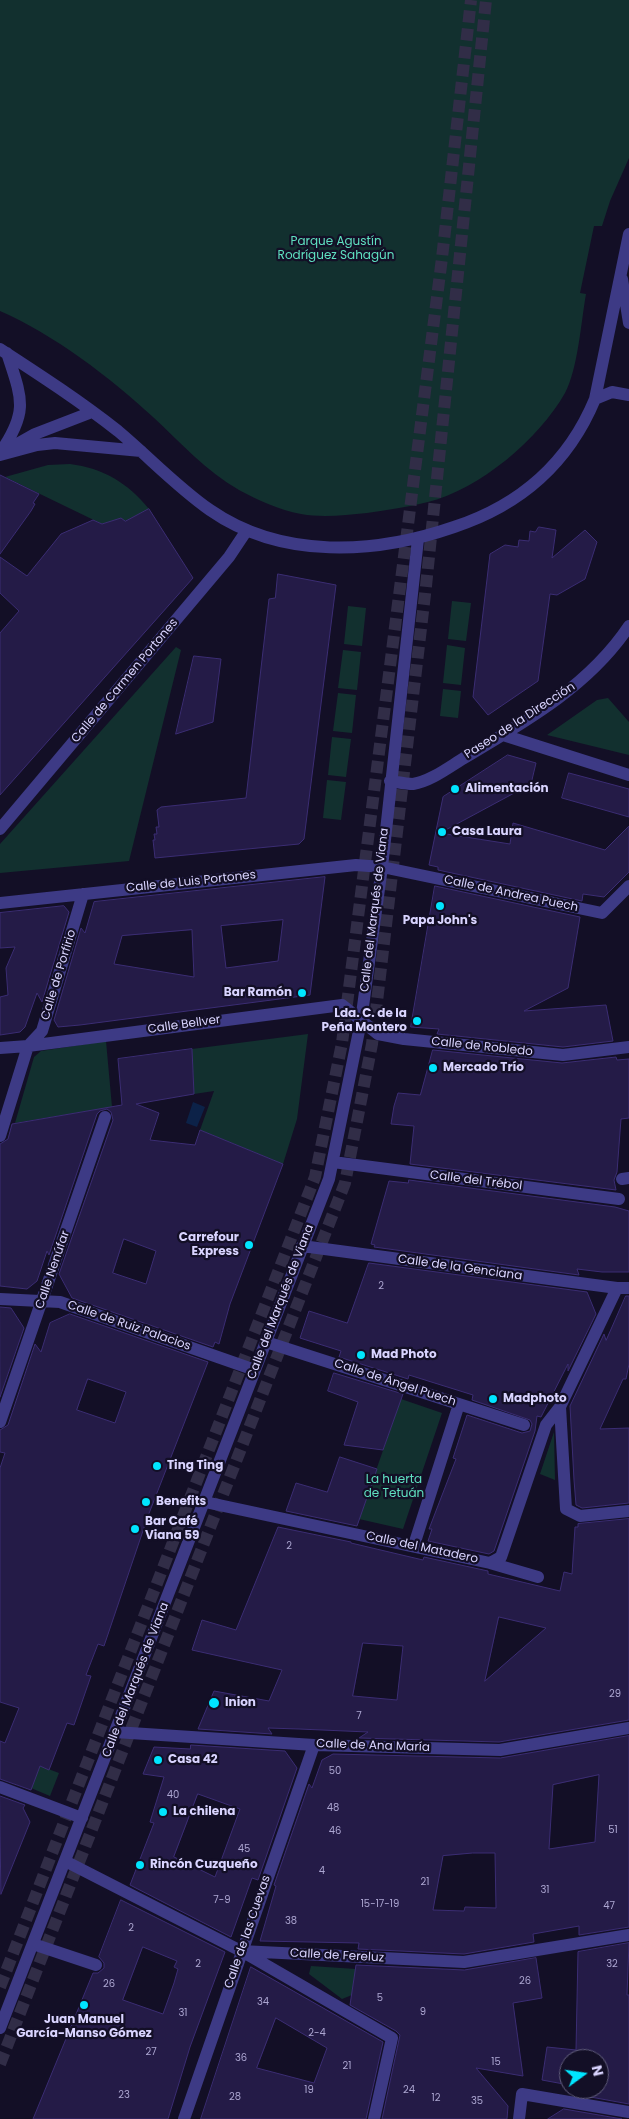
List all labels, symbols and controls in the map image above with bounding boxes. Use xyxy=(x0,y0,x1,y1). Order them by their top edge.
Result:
park label: Parque Agustín Rodríguez Sahagún xyxy=(278,235,394,263)
street label: Calle de Carmen Portones xyxy=(69,616,181,746)
street label: Paseo de la Dirección xyxy=(462,680,578,762)
place label: Alimentación xyxy=(465,782,549,796)
marker: Alimentación xyxy=(449,783,461,795)
place label: Casa Laura xyxy=(452,825,522,839)
marker: Casa Laura xyxy=(436,826,448,838)
street label: Calle del Marqués de Viana xyxy=(358,827,392,993)
street label: Calle de Luis Portones xyxy=(125,868,257,896)
street label: Calle de Andrea Puech xyxy=(443,873,579,915)
marker: Papa John's xyxy=(434,900,446,912)
place label: Papa John's xyxy=(403,914,477,928)
street label: Calle de Porfirio xyxy=(38,928,80,1022)
place label: Bar Ramón xyxy=(224,986,292,1000)
marker: Bar Ramón xyxy=(296,987,308,999)
place label: Lda. C. de la Peña Montero xyxy=(322,1007,407,1035)
street label: Calle Bellver xyxy=(147,1013,221,1037)
marker: Lda. C. de la Peña Montero xyxy=(411,1015,423,1027)
street label: Calle de Robledo xyxy=(431,1035,533,1059)
place label: Mercado Trío xyxy=(443,1061,524,1075)
marker: Mercado Trío xyxy=(427,1062,439,1074)
street label: Calle del Trébol xyxy=(429,1168,523,1194)
street label: Calle del Marqués de Viana xyxy=(245,1222,317,1382)
street label: Calle Nenúfar xyxy=(33,1229,73,1311)
place label: Carrefour Express xyxy=(179,1231,239,1259)
marker: Carrefour Express xyxy=(243,1239,255,1251)
street label: Calle de la Genciana xyxy=(397,1252,523,1284)
house number: 2 xyxy=(378,1280,384,1292)
street label: Calle de Ruiz Palacios xyxy=(65,1298,193,1354)
place label: Mad Photo xyxy=(371,1348,437,1362)
marker: Mad Photo xyxy=(355,1349,367,1361)
street label: Calle de Ángel Puech xyxy=(332,1357,458,1409)
place label: Madphoto xyxy=(503,1392,567,1406)
marker: Madphoto xyxy=(487,1393,499,1405)
place label: Ting Ting xyxy=(167,1459,223,1473)
marker: Ting Ting xyxy=(151,1460,163,1472)
park label: La huerta de Tetuán xyxy=(364,1473,424,1501)
place label: Benefits xyxy=(156,1495,206,1509)
marker: Benefits xyxy=(140,1496,152,1508)
place label: Bar Café Viana 59 xyxy=(145,1515,199,1543)
marker: Bar Café Viana 59 xyxy=(129,1523,141,1535)
street label: Calle del Matadero xyxy=(365,1529,479,1567)
house number: 2 xyxy=(286,1540,292,1552)
street label: Calle del Marqués de Viana xyxy=(100,1600,172,1760)
house number: 29 xyxy=(609,1688,621,1700)
marker: Inion xyxy=(207,1696,221,1710)
place label: Inion xyxy=(225,1696,256,1710)
house number: 7 xyxy=(356,1710,362,1722)
street label: Calle de Ana María xyxy=(316,1737,430,1755)
place label: Casa 42 xyxy=(168,1753,218,1767)
marker: Casa 42 xyxy=(152,1754,164,1766)
house number: 50 xyxy=(329,1765,341,1777)
house number: 40 xyxy=(167,1789,179,1801)
house number: 48 xyxy=(327,1802,339,1814)
place label: La chilena xyxy=(173,1805,235,1819)
marker: La chilena xyxy=(157,1806,169,1818)
house number: 51 xyxy=(608,1824,618,1836)
house number: 46 xyxy=(329,1825,341,1837)
house number: 45 xyxy=(238,1843,250,1855)
place label: Rincón Cuzqueño xyxy=(150,1858,258,1872)
marker: Rincón Cuzqueño xyxy=(134,1859,146,1871)
house number: 4 xyxy=(319,1865,325,1877)
street label: Calle de las Cuevas xyxy=(222,1874,274,1990)
house number: 21 xyxy=(421,1876,429,1888)
house number: 31 xyxy=(540,1884,550,1896)
house number: 7-9 xyxy=(213,1894,231,1906)
house number: 15-17-19 xyxy=(361,1898,399,1910)
house number: 47 xyxy=(603,1900,615,1912)
house number: 38 xyxy=(285,1915,297,1927)
house number: 2 xyxy=(128,1922,134,1934)
street label: Calle de Fereluz xyxy=(290,1946,384,1966)
house number: 2 xyxy=(195,1958,201,1970)
house number: 32 xyxy=(606,1958,618,1970)
house number: 26 xyxy=(519,1975,531,1987)
house number: 26 xyxy=(103,1978,115,1990)
house number: 5 xyxy=(377,1992,383,2004)
house number: 34 xyxy=(257,1996,269,2008)
marker: Juan Manuel García-Manso Gómez xyxy=(78,1999,90,2011)
house number: 9 xyxy=(420,2006,426,2018)
house number: 31 xyxy=(178,2007,188,2019)
place label: Juan Manuel García-Manso Gómez xyxy=(16,2013,152,2041)
house number: 2-4 xyxy=(308,2027,326,2039)
house number: 27 xyxy=(145,2046,157,2058)
north arrow xyxy=(559,2049,609,2099)
house number: 36 xyxy=(235,2052,247,2064)
house number: 15 xyxy=(491,2056,501,2068)
house number: 21 xyxy=(343,2060,351,2072)
text: N xyxy=(587,2063,609,2078)
house number: 19 xyxy=(304,2084,314,2096)
house number: 24 xyxy=(403,2084,415,2096)
house number: 23 xyxy=(118,2089,130,2101)
house number: 28 xyxy=(229,2091,241,2103)
house number: 12 xyxy=(432,2092,440,2104)
house number: 35 xyxy=(471,2095,483,2107)

